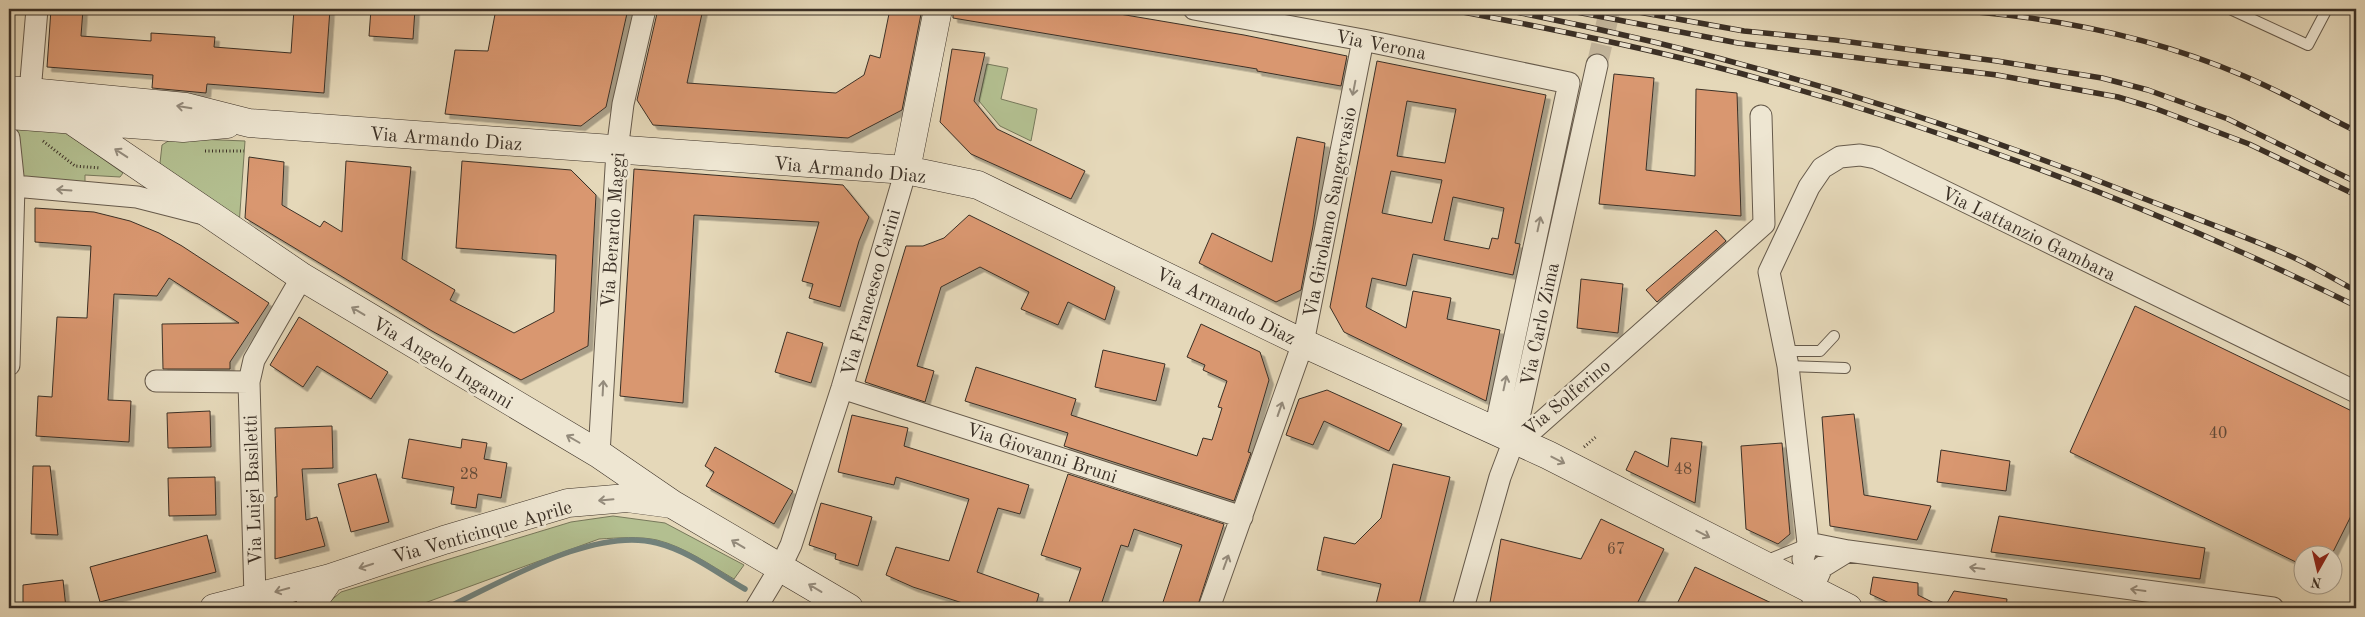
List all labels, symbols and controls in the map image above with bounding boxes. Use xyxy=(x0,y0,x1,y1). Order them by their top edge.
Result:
street label: Via Verona xyxy=(1333,28,1428,65)
one-way arrow xyxy=(1348,79,1358,95)
one-way arrow xyxy=(177,102,193,112)
street label: Via Girolamo Sangervasio xyxy=(1302,106,1361,319)
street label: Via Armando Diaz xyxy=(369,126,523,155)
one-way arrow xyxy=(114,148,128,158)
street label: Via Berardo Maggi xyxy=(600,152,629,309)
street label: Via Armando Diaz xyxy=(773,155,927,188)
one-way arrow xyxy=(57,185,73,194)
street label: Via Lattanzio Gambara xyxy=(1938,185,2119,286)
street label: Via Francesco Carini xyxy=(839,207,905,378)
one-way arrow xyxy=(1535,216,1544,232)
street label: Via Carlo Zima xyxy=(1519,261,1564,388)
street label: Via Armando Diaz xyxy=(1152,265,1298,349)
one-way arrow xyxy=(352,305,366,315)
street label: Via Angelo Inganni xyxy=(368,315,515,414)
street label: Via Solferino xyxy=(1520,357,1615,441)
one-way arrow xyxy=(1501,375,1511,391)
one-way arrow xyxy=(598,381,607,397)
one-way arrow xyxy=(1275,401,1285,417)
street label: Via Luigi Basiletti xyxy=(242,414,267,565)
street label: Via Giovanni Bruni xyxy=(963,421,1119,488)
house number: 40 xyxy=(2209,426,2227,442)
one-way arrow xyxy=(566,434,580,444)
one-way arrow xyxy=(1550,456,1565,465)
house number: 48 xyxy=(1674,462,1692,478)
house number: 28 xyxy=(460,467,478,483)
one-way arrow xyxy=(599,495,615,504)
street label: Via Venticinque Aprile xyxy=(391,499,575,568)
one-way arrow xyxy=(1695,529,1710,539)
one-way arrow xyxy=(732,538,746,548)
house number: 67 xyxy=(1607,542,1625,558)
north arrow xyxy=(2292,544,2342,594)
one-way arrow xyxy=(1222,555,1231,571)
one-way arrow xyxy=(359,562,374,571)
one-way arrow xyxy=(1969,563,1985,573)
text: N xyxy=(2310,574,2323,590)
one-way arrow xyxy=(808,582,822,592)
one-way arrow xyxy=(2130,585,2146,595)
one-way arrow xyxy=(275,586,291,596)

